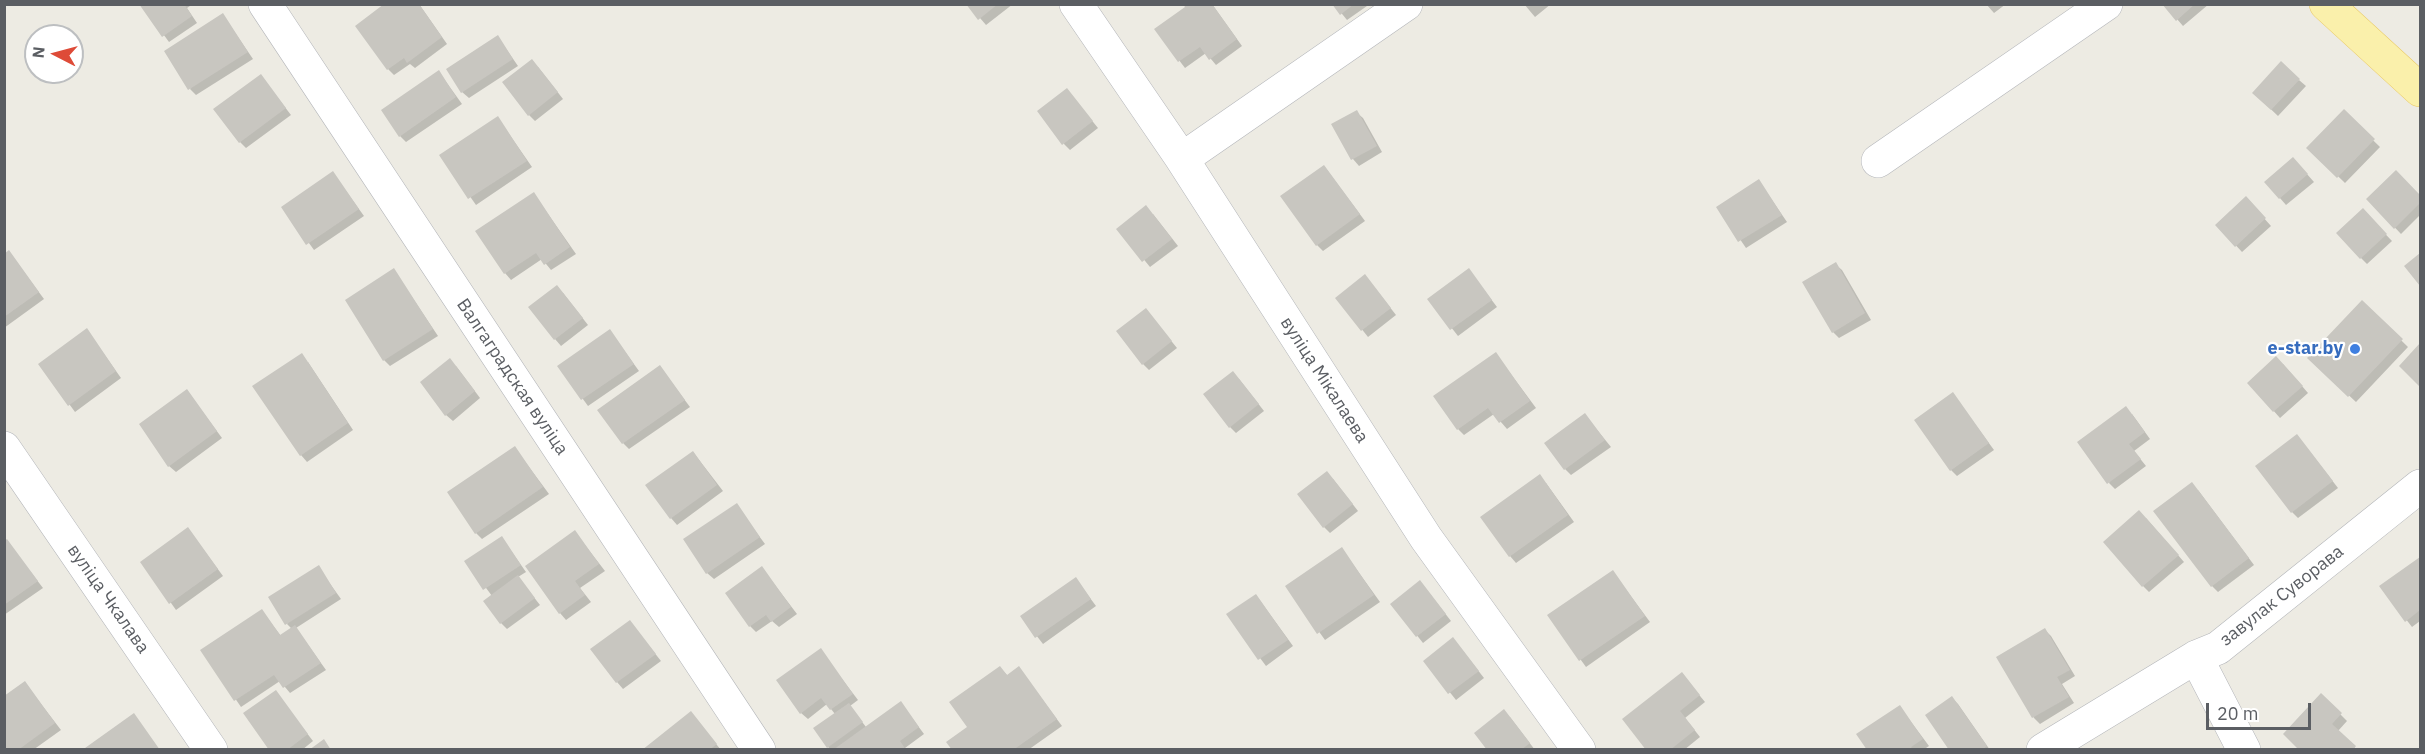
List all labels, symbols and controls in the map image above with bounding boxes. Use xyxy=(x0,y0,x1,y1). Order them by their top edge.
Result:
north arrow xyxy=(24,24,84,84)
text: N xyxy=(28,46,49,59)
street label: Валгаградская вуліца xyxy=(452,295,572,459)
street label: вуліца Мікалаева xyxy=(1275,313,1373,447)
place label: e-star.by xyxy=(2268,338,2343,360)
marker: e-star.by xyxy=(2348,342,2362,356)
street label: вуліца Чкалава xyxy=(62,540,154,658)
street label: завулак Суворава xyxy=(2216,541,2348,651)
scale bar xyxy=(2209,691,2314,729)
text: 20 m xyxy=(2217,702,2259,725)

